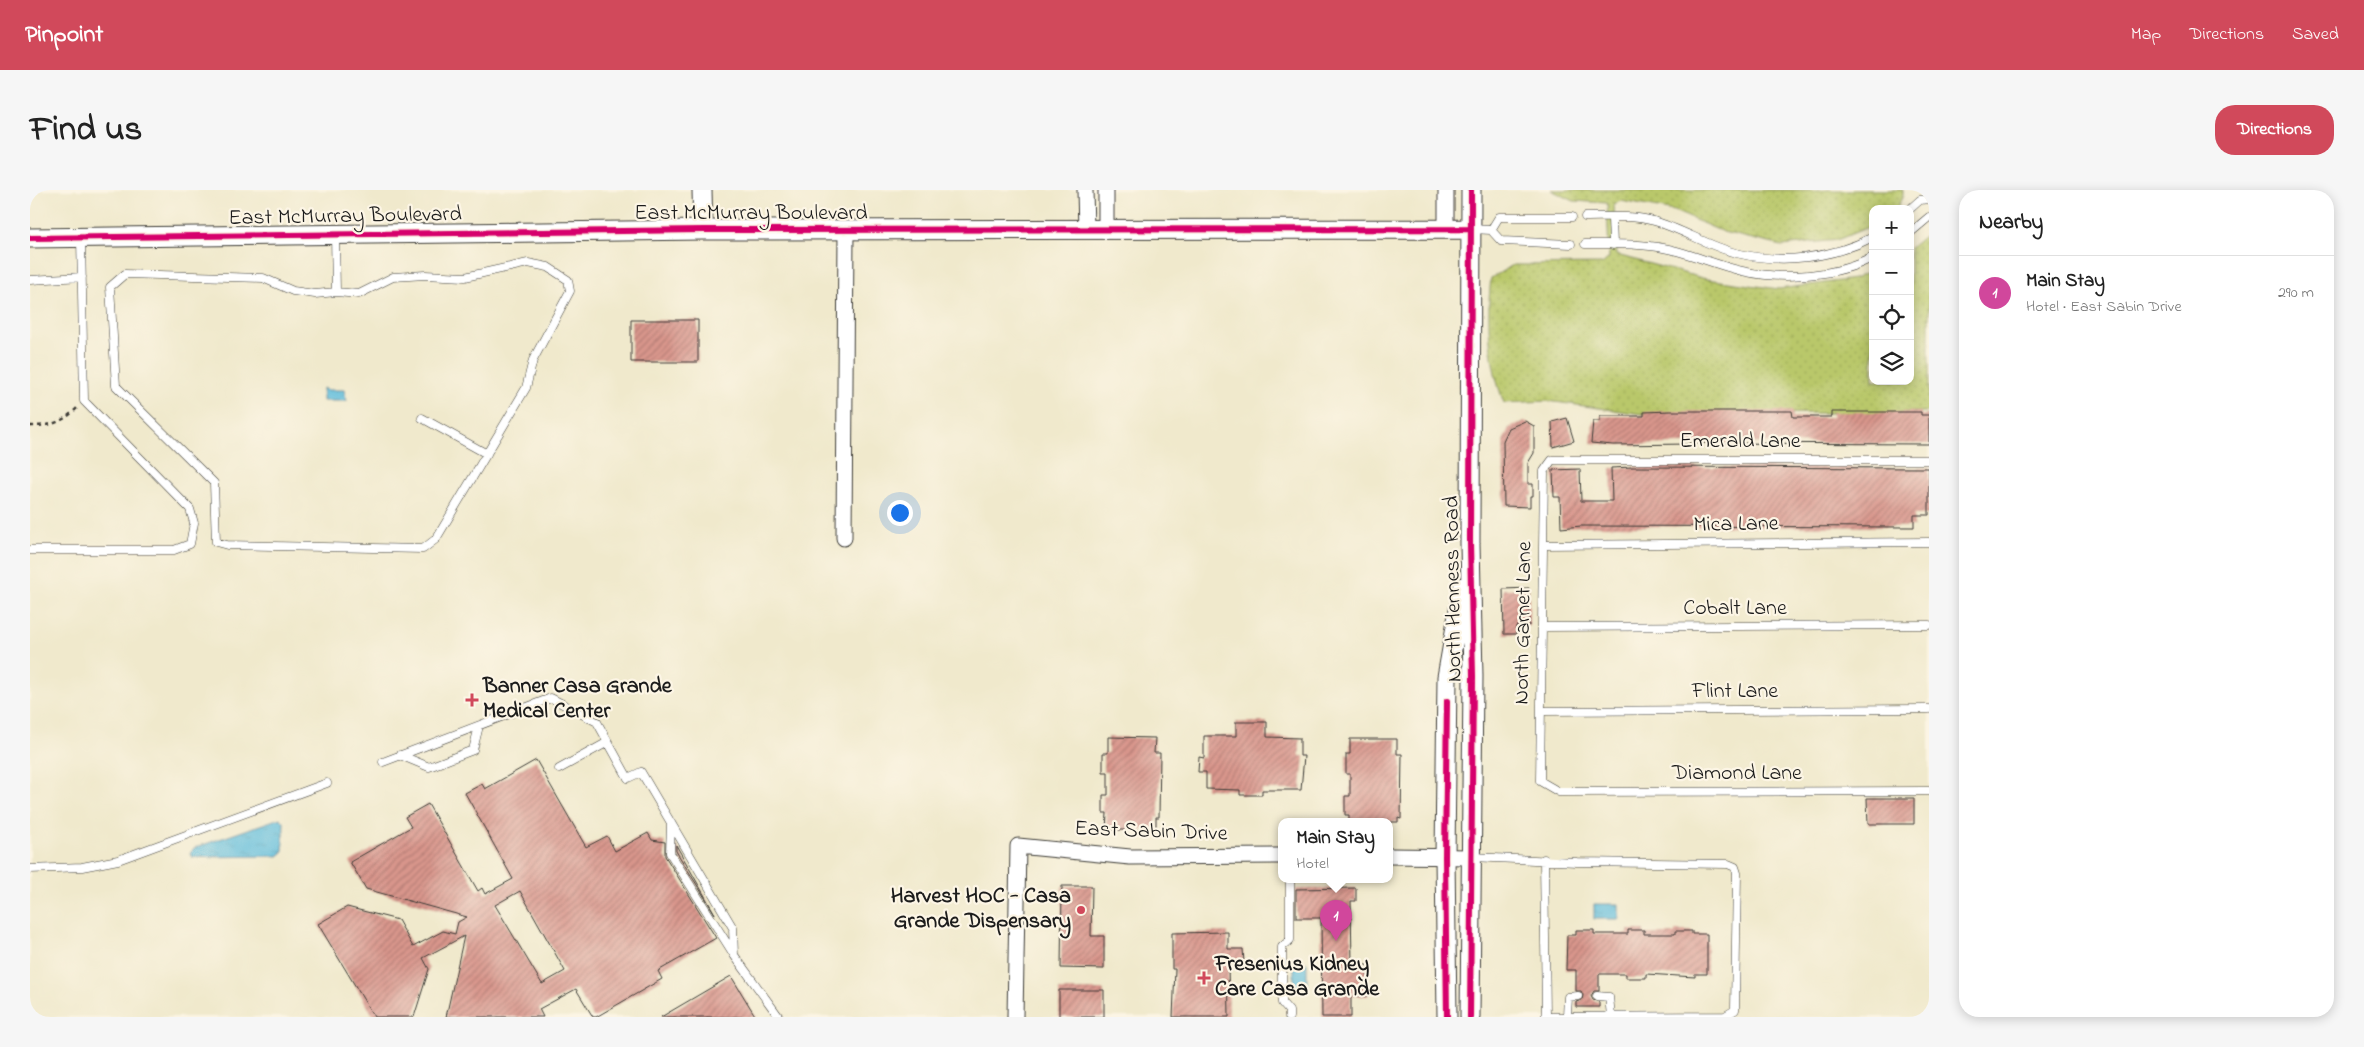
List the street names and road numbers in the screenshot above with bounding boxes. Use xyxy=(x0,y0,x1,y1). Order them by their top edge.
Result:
street label: East McMurray Boulevard xyxy=(634,198,868,231)
street label: East McMurray Boulevard xyxy=(228,199,462,236)
street label: Emerald Lane xyxy=(1679,426,1801,458)
street label: North Henness Road xyxy=(1436,496,1472,682)
street label: Mica Lane xyxy=(1693,508,1779,542)
street label: North Garnet Lane xyxy=(1507,541,1541,705)
street label: Cobalt Lane xyxy=(1683,593,1787,625)
street label: Flint Lane xyxy=(1691,676,1778,708)
street label: Diamond Lane xyxy=(1671,758,1802,790)
street label: East Sabin Drive xyxy=(1074,813,1228,851)

